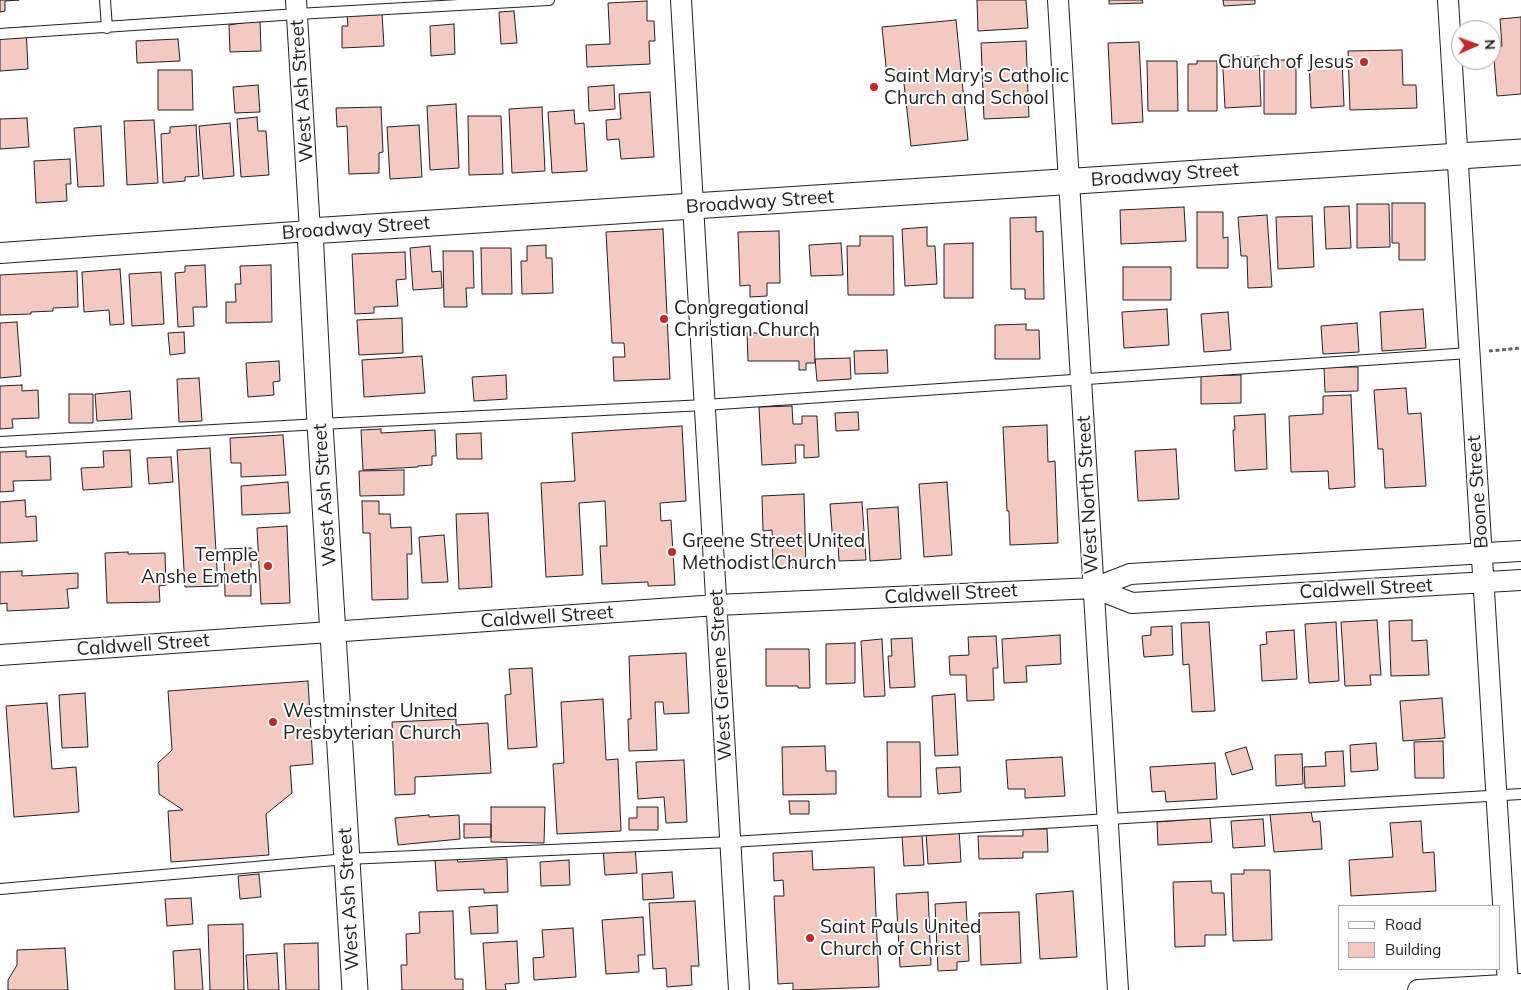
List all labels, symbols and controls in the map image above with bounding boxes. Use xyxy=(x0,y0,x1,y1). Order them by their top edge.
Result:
street label: West Ash Street xyxy=(286,19,318,163)
north arrow xyxy=(1451,20,1501,70)
text: N xyxy=(1481,39,1499,50)
place label: Church of Jesus xyxy=(1218,51,1354,73)
marker: Church of Jesus xyxy=(1358,56,1370,68)
place label: Saint Mary’s Catholic Church and School xyxy=(884,65,1069,109)
marker: Saint Mary’s Catholic Church and School xyxy=(868,81,880,93)
street label: Broadway Street xyxy=(1090,158,1240,192)
street label: Broadway Street xyxy=(685,185,835,219)
street label: Broadway Street xyxy=(281,211,431,245)
place label: Congregational Christian Church xyxy=(674,297,820,341)
marker: Congregational Christian Church xyxy=(658,313,670,325)
street label: West North Street xyxy=(1072,415,1104,575)
street label: West Ash Street xyxy=(309,423,341,567)
street label: Boone Street xyxy=(1463,435,1493,549)
place label: Greene Street United Methodist Church xyxy=(682,530,865,574)
place label: Temple Anshe Emeth xyxy=(141,544,258,588)
marker: Greene Street United Methodist Church xyxy=(666,546,678,558)
marker: Temple Anshe Emeth xyxy=(262,560,274,572)
street label: Caldwell Street xyxy=(1299,574,1433,604)
street label: Caldwell Street xyxy=(884,579,1018,609)
street label: West Greene Street xyxy=(705,589,737,761)
street label: Caldwell Street xyxy=(480,601,614,633)
street label: Caldwell Street xyxy=(76,629,210,661)
place label: Westminster United Presbyterian Church xyxy=(283,700,461,744)
marker: Westminster United Presbyterian Church xyxy=(267,716,279,728)
street label: West Ash Street xyxy=(334,827,364,971)
legend xyxy=(1338,905,1501,970)
text: Road xyxy=(1385,915,1422,934)
place label: Saint Pauls United Church of Christ xyxy=(820,916,981,960)
marker: Saint Pauls United Church of Christ xyxy=(804,932,816,944)
text: Building xyxy=(1385,940,1441,959)

